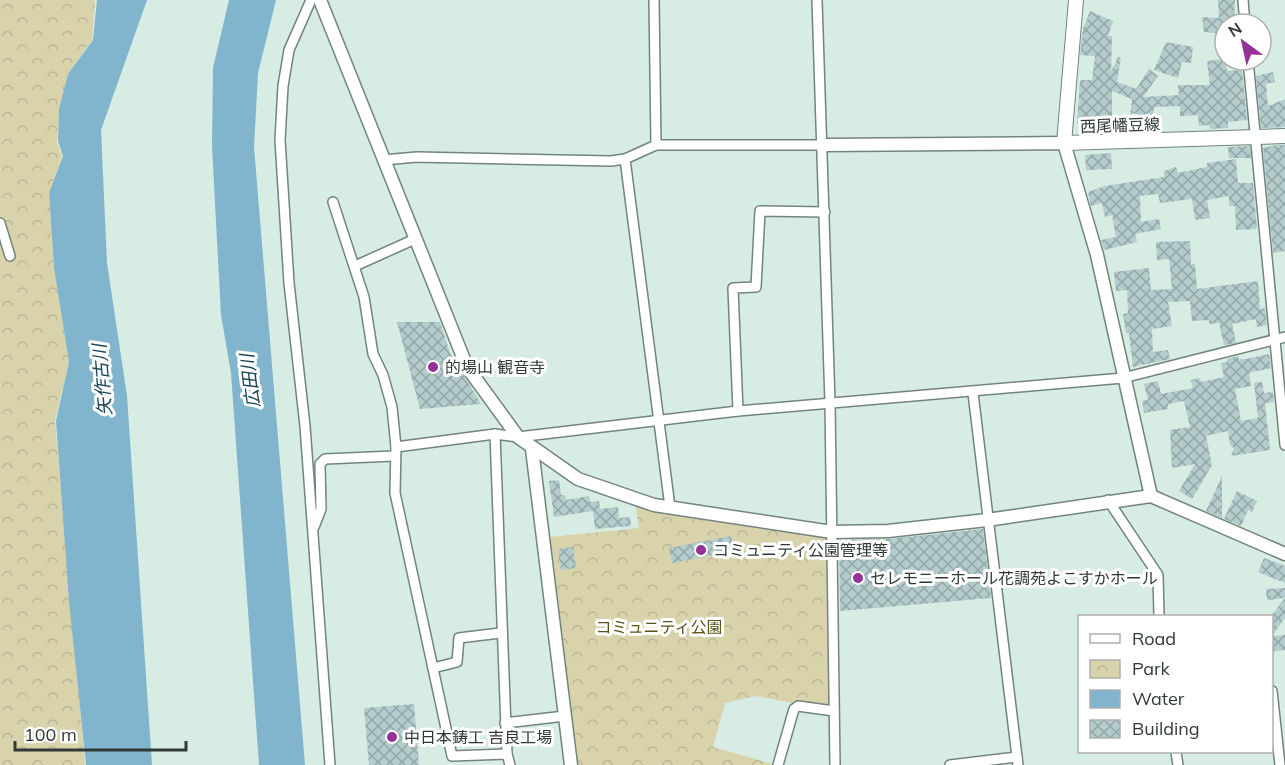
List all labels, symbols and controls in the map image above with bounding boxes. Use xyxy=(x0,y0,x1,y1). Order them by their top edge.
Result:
north arrow xyxy=(1213,12,1273,72)
text: N xyxy=(1224,18,1245,41)
street label: 西尾幡豆線 xyxy=(1080,114,1160,136)
water label: 矢作古川 xyxy=(87,341,117,417)
water label: 広田川 xyxy=(235,351,265,409)
place label: 的場山 観音寺 xyxy=(445,357,545,377)
marker: 的場山 観音寺 xyxy=(426,360,440,374)
place label: コミュニティ公園管理等 xyxy=(713,540,888,560)
marker: コミュニティ公園管理等 xyxy=(694,543,708,557)
place label: セレモニーホール花調苑よこすかホール xyxy=(870,568,1158,588)
marker: セレモニーホール花調苑よこすかホール xyxy=(851,571,865,585)
legend xyxy=(1078,615,1273,753)
park label: コミュニティ公園 xyxy=(595,617,723,637)
text: Road xyxy=(1132,627,1176,650)
text: Park xyxy=(1132,657,1171,680)
text: Water xyxy=(1132,687,1185,710)
scale bar xyxy=(15,714,186,752)
text: Building xyxy=(1132,717,1200,740)
text: 100 m xyxy=(24,723,77,746)
place label: 中日本鋳工 吉良工場 xyxy=(404,727,552,747)
marker: 中日本鋳工 吉良工場 xyxy=(385,730,399,744)

